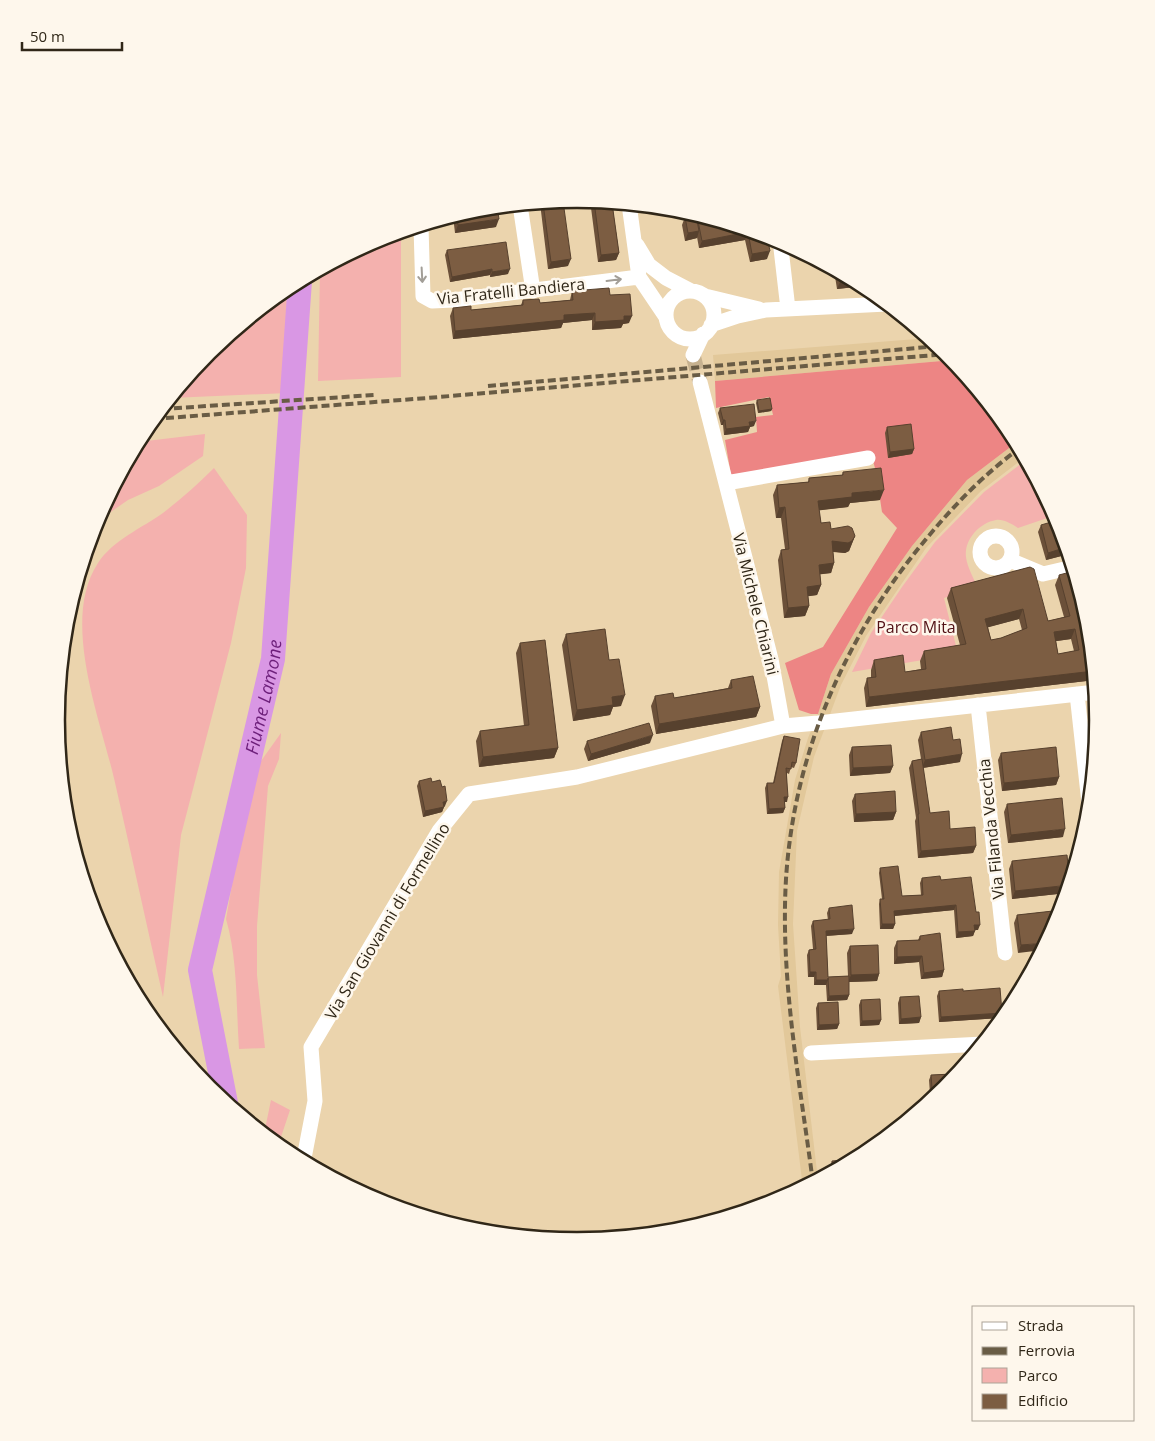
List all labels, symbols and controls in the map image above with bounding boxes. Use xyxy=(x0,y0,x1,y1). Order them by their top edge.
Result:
scale bar xyxy=(22,20,122,52)
text: 50 m xyxy=(30,26,65,46)
one-way arrow xyxy=(418,266,427,282)
street label: Via Fratelli Bandiera xyxy=(436,272,586,310)
one-way arrow xyxy=(606,275,622,285)
street label: Via Michele Chiarini xyxy=(728,531,784,677)
park label: Parco Mita xyxy=(876,616,956,638)
water label: Fiume Lamone xyxy=(239,639,286,757)
street label: Via Filanda Vecchia xyxy=(973,758,1009,900)
street label: Via San Giovanni di Formellino xyxy=(319,818,455,1024)
legend xyxy=(972,1306,1135,1421)
text: Strada xyxy=(1018,1315,1064,1335)
text: Ferrovia xyxy=(1018,1340,1075,1360)
text: Parco xyxy=(1018,1365,1058,1385)
text: Edificio xyxy=(1018,1390,1068,1410)

